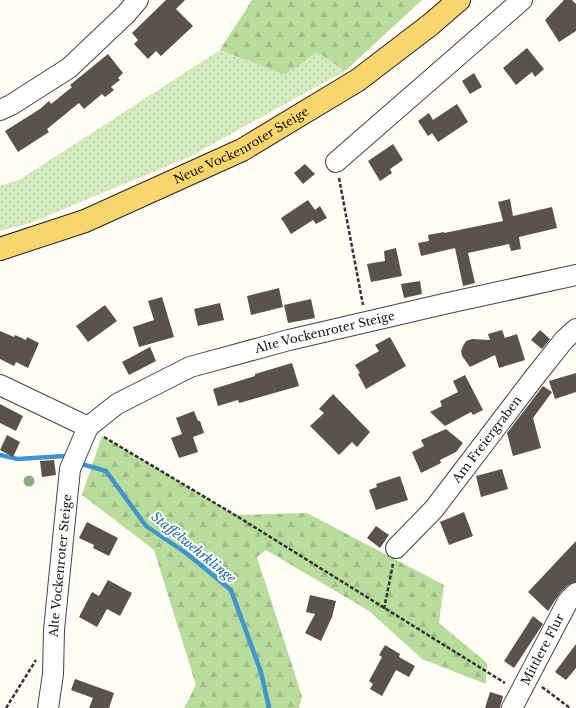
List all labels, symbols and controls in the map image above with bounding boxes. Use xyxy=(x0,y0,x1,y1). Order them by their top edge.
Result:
street label: Neue Vockenroter Steige xyxy=(171,103,311,187)
street label: Alte Vockenroter Steige xyxy=(252,308,396,356)
street label: Am Freiergraben xyxy=(448,393,525,486)
street label: Alte Vockenroter Steige xyxy=(46,493,74,638)
water label: Staffelwehrklinge xyxy=(148,508,240,587)
street label: Mittlere Flur xyxy=(517,611,567,688)

